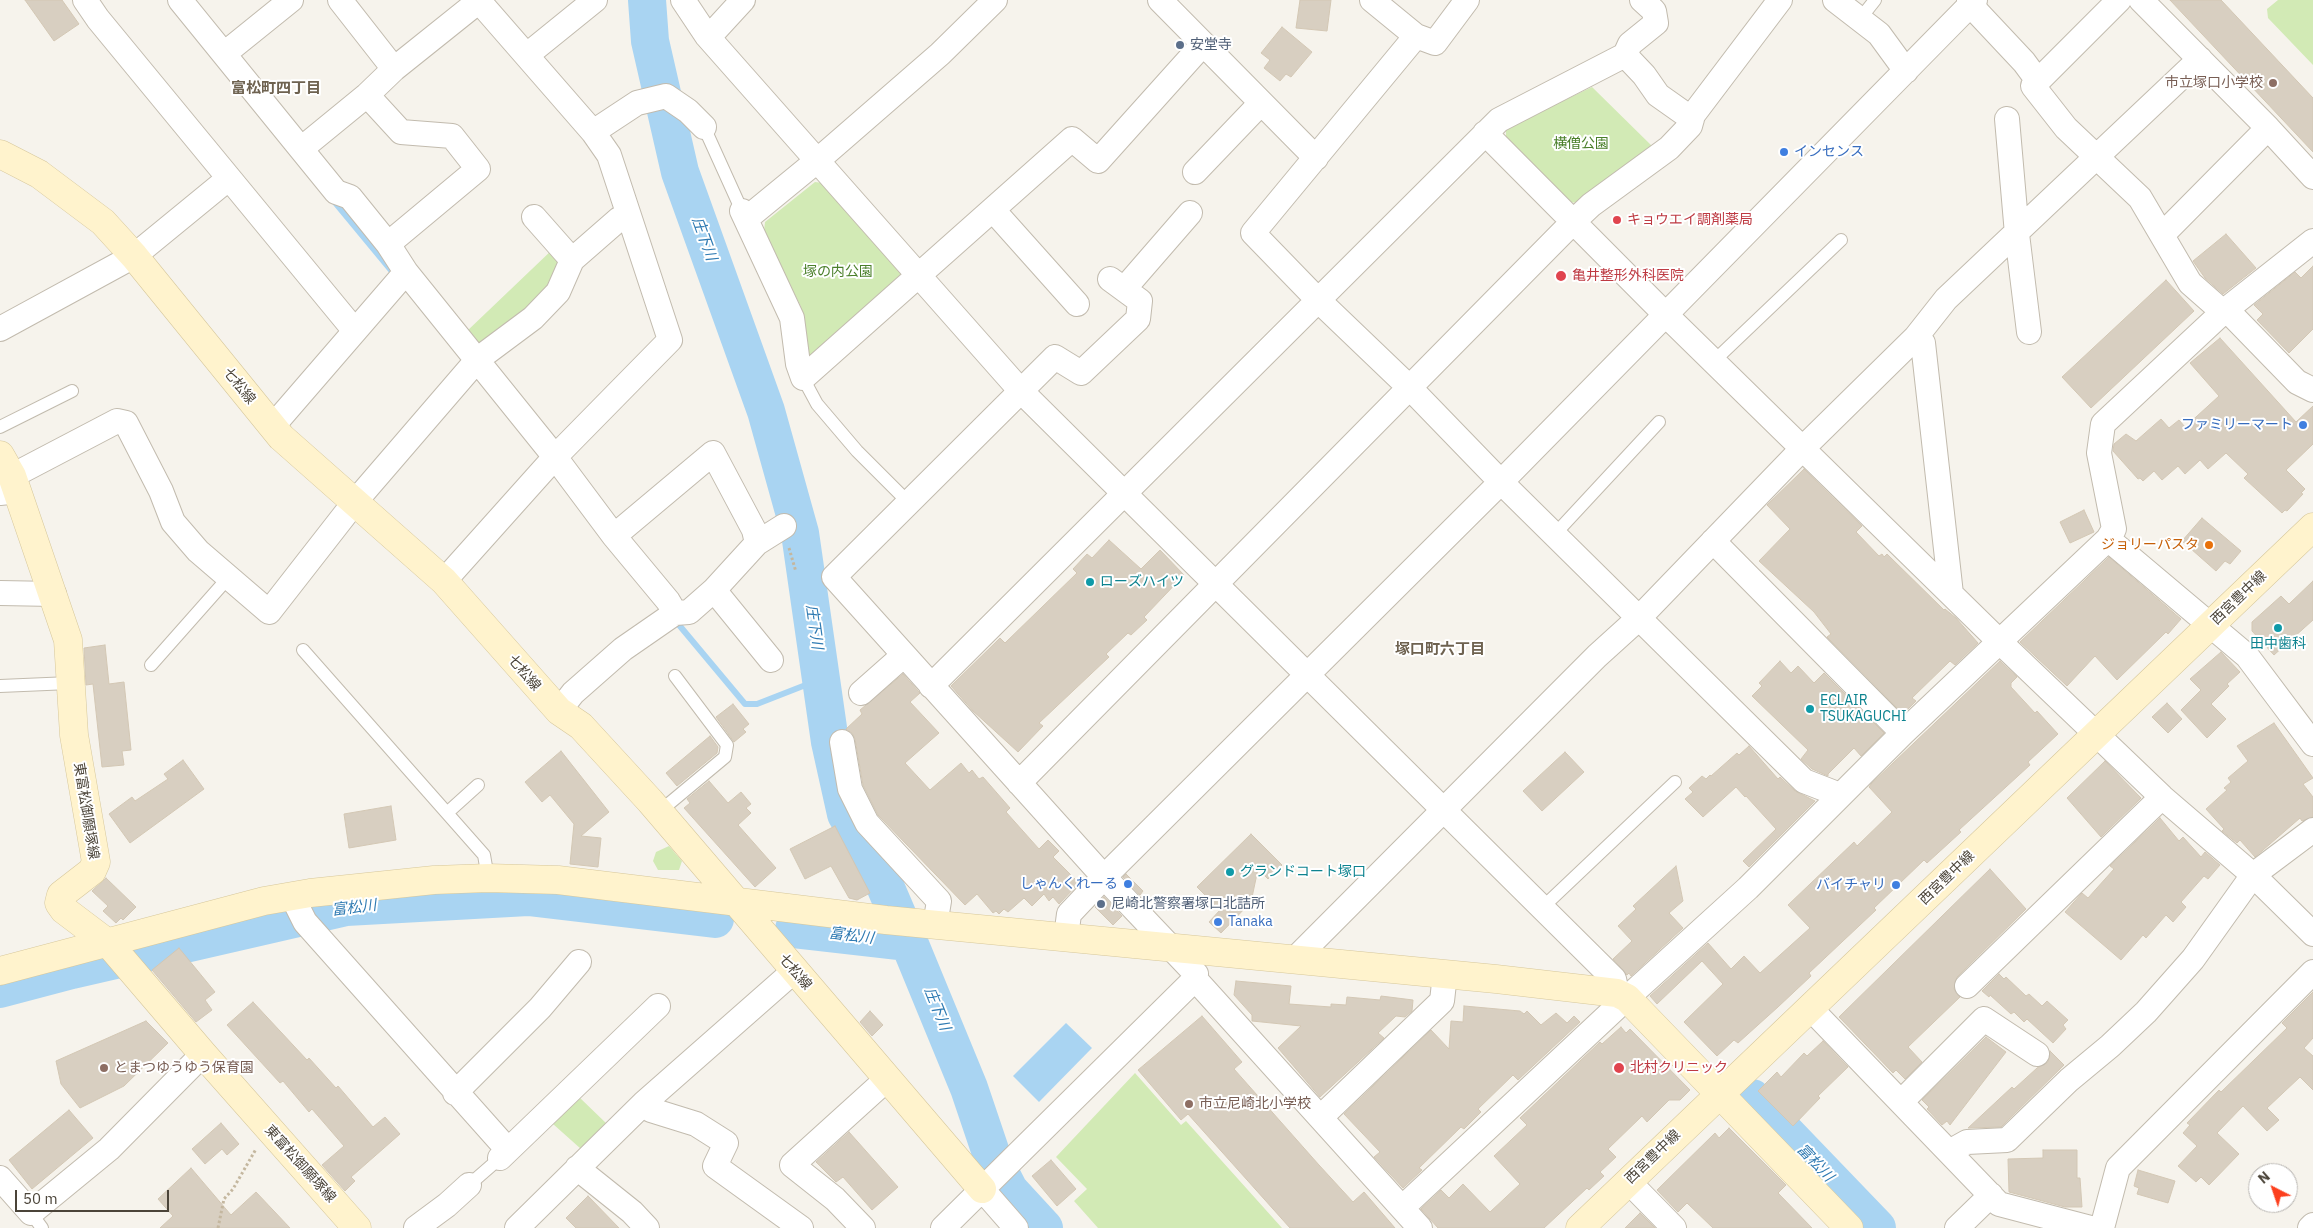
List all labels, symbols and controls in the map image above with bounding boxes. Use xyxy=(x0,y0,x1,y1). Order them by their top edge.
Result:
place label: 安堂寺 xyxy=(1190,37,1232,53)
marker: 安堂寺 xyxy=(1174,39,1186,51)
place label: 市立塚口小学校 xyxy=(2165,75,2263,91)
marker: 市立塚口小学校 xyxy=(2267,77,2279,89)
district label: 富松町四丁目 xyxy=(231,80,321,98)
park label: 横僧公園 xyxy=(1553,136,1609,152)
place label: インセンス xyxy=(1794,144,1864,160)
marker: インセンス xyxy=(1778,146,1790,158)
place label: キョウエイ調剤薬局 xyxy=(1627,212,1753,228)
marker: キョウエイ調剤薬局 xyxy=(1611,214,1623,226)
water label: 庄下川 xyxy=(688,215,720,263)
park label: 塚の内公園 xyxy=(803,264,873,280)
place label: 亀井整形外科医院 xyxy=(1572,268,1684,284)
marker: 亀井整形外科医院 xyxy=(1554,269,1568,283)
street label: 七松線 xyxy=(219,364,259,408)
place label: ファミリーマート xyxy=(2181,417,2293,433)
marker: ファミリーマート xyxy=(2297,419,2309,431)
place label: ジョリーパスタ xyxy=(2101,537,2199,553)
marker: ジョリーパスタ xyxy=(2203,539,2215,551)
street label: 西宮豊中線 xyxy=(2208,568,2270,628)
place label: ローズハイツ xyxy=(1100,574,1184,590)
marker: ローズハイツ xyxy=(1084,576,1096,588)
water label: 庄下川 xyxy=(802,603,826,651)
marker: 田中歯科 xyxy=(2272,622,2284,634)
place label: 田中歯科 xyxy=(2250,636,2306,652)
district label: 塚口町六丁目 xyxy=(1395,641,1485,659)
street label: 七松線 xyxy=(504,652,544,694)
place label: ECLAIR TSUKAGUCHI xyxy=(1820,693,1907,726)
marker: ECLAIR TSUKAGUCHI xyxy=(1804,703,1816,715)
street label: 東富松御願塚線 xyxy=(70,761,102,861)
street label: 西宮豊中線 xyxy=(1916,848,1978,908)
place label: グランドコート塚口 xyxy=(1240,864,1366,880)
marker: グランドコート塚口 xyxy=(1224,866,1236,878)
place label: しゃんくれーる xyxy=(1020,876,1118,892)
place label: バイチャリ xyxy=(1816,877,1886,893)
marker: しゃんくれーる xyxy=(1122,878,1134,890)
marker: バイチャリ xyxy=(1890,879,1902,891)
water label: 富松川 xyxy=(331,896,377,920)
place label: 尼崎北警察署塚口北詰所 xyxy=(1111,896,1265,912)
marker: 尼崎北警察署塚口北詰所 xyxy=(1095,898,1107,910)
place label: Tanaka xyxy=(1228,914,1273,930)
marker: Tanaka xyxy=(1212,916,1224,928)
water label: 富松川 xyxy=(828,924,874,948)
street label: 七松線 xyxy=(775,951,815,993)
water label: 庄下川 xyxy=(920,985,954,1033)
place label: とまつゆうゆう保育園 xyxy=(114,1060,254,1076)
place label: 北村クリニック xyxy=(1630,1060,1728,1076)
marker: 北村クリニック xyxy=(1612,1061,1626,1075)
marker: とまつゆうゆう保育園 xyxy=(98,1062,110,1074)
place label: 市立尼崎北小学校 xyxy=(1199,1096,1311,1112)
marker: 市立尼崎北小学校 xyxy=(1183,1098,1195,1110)
street label: 東富松御願塚線 xyxy=(261,1122,339,1206)
street label: 西宮豊中線 xyxy=(1622,1127,1684,1187)
water label: 富松川 xyxy=(1793,1141,1837,1185)
north arrow xyxy=(2248,1163,2298,1213)
text: N xyxy=(2254,1167,2274,1188)
scale bar xyxy=(18,1180,171,1212)
text: 50 m xyxy=(23,1189,58,1208)

